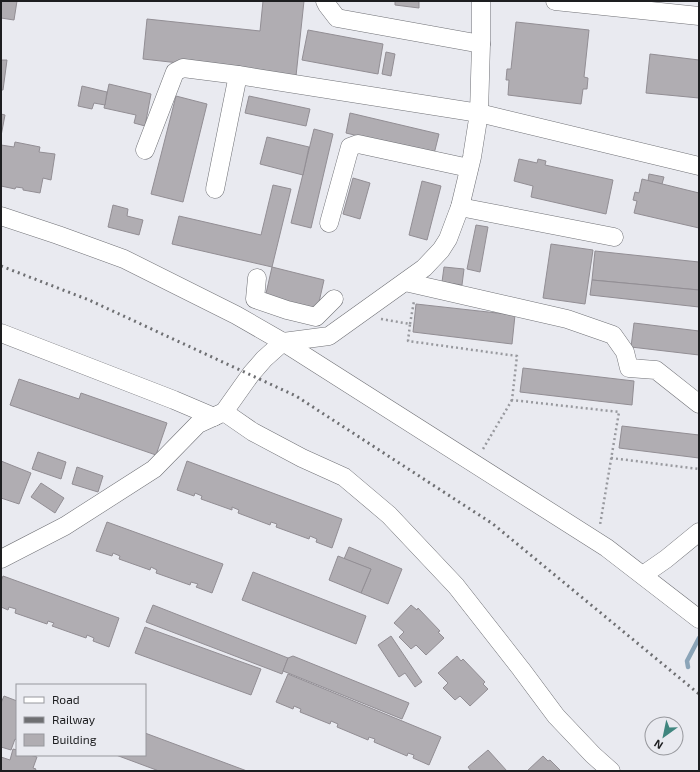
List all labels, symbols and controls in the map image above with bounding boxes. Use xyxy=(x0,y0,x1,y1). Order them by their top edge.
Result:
legend xyxy=(16,684,146,756)
text: Road xyxy=(52,692,80,706)
text: Railway xyxy=(52,712,96,726)
north arrow xyxy=(644,716,684,756)
text: Building xyxy=(52,732,97,746)
text: N xyxy=(651,737,665,752)

